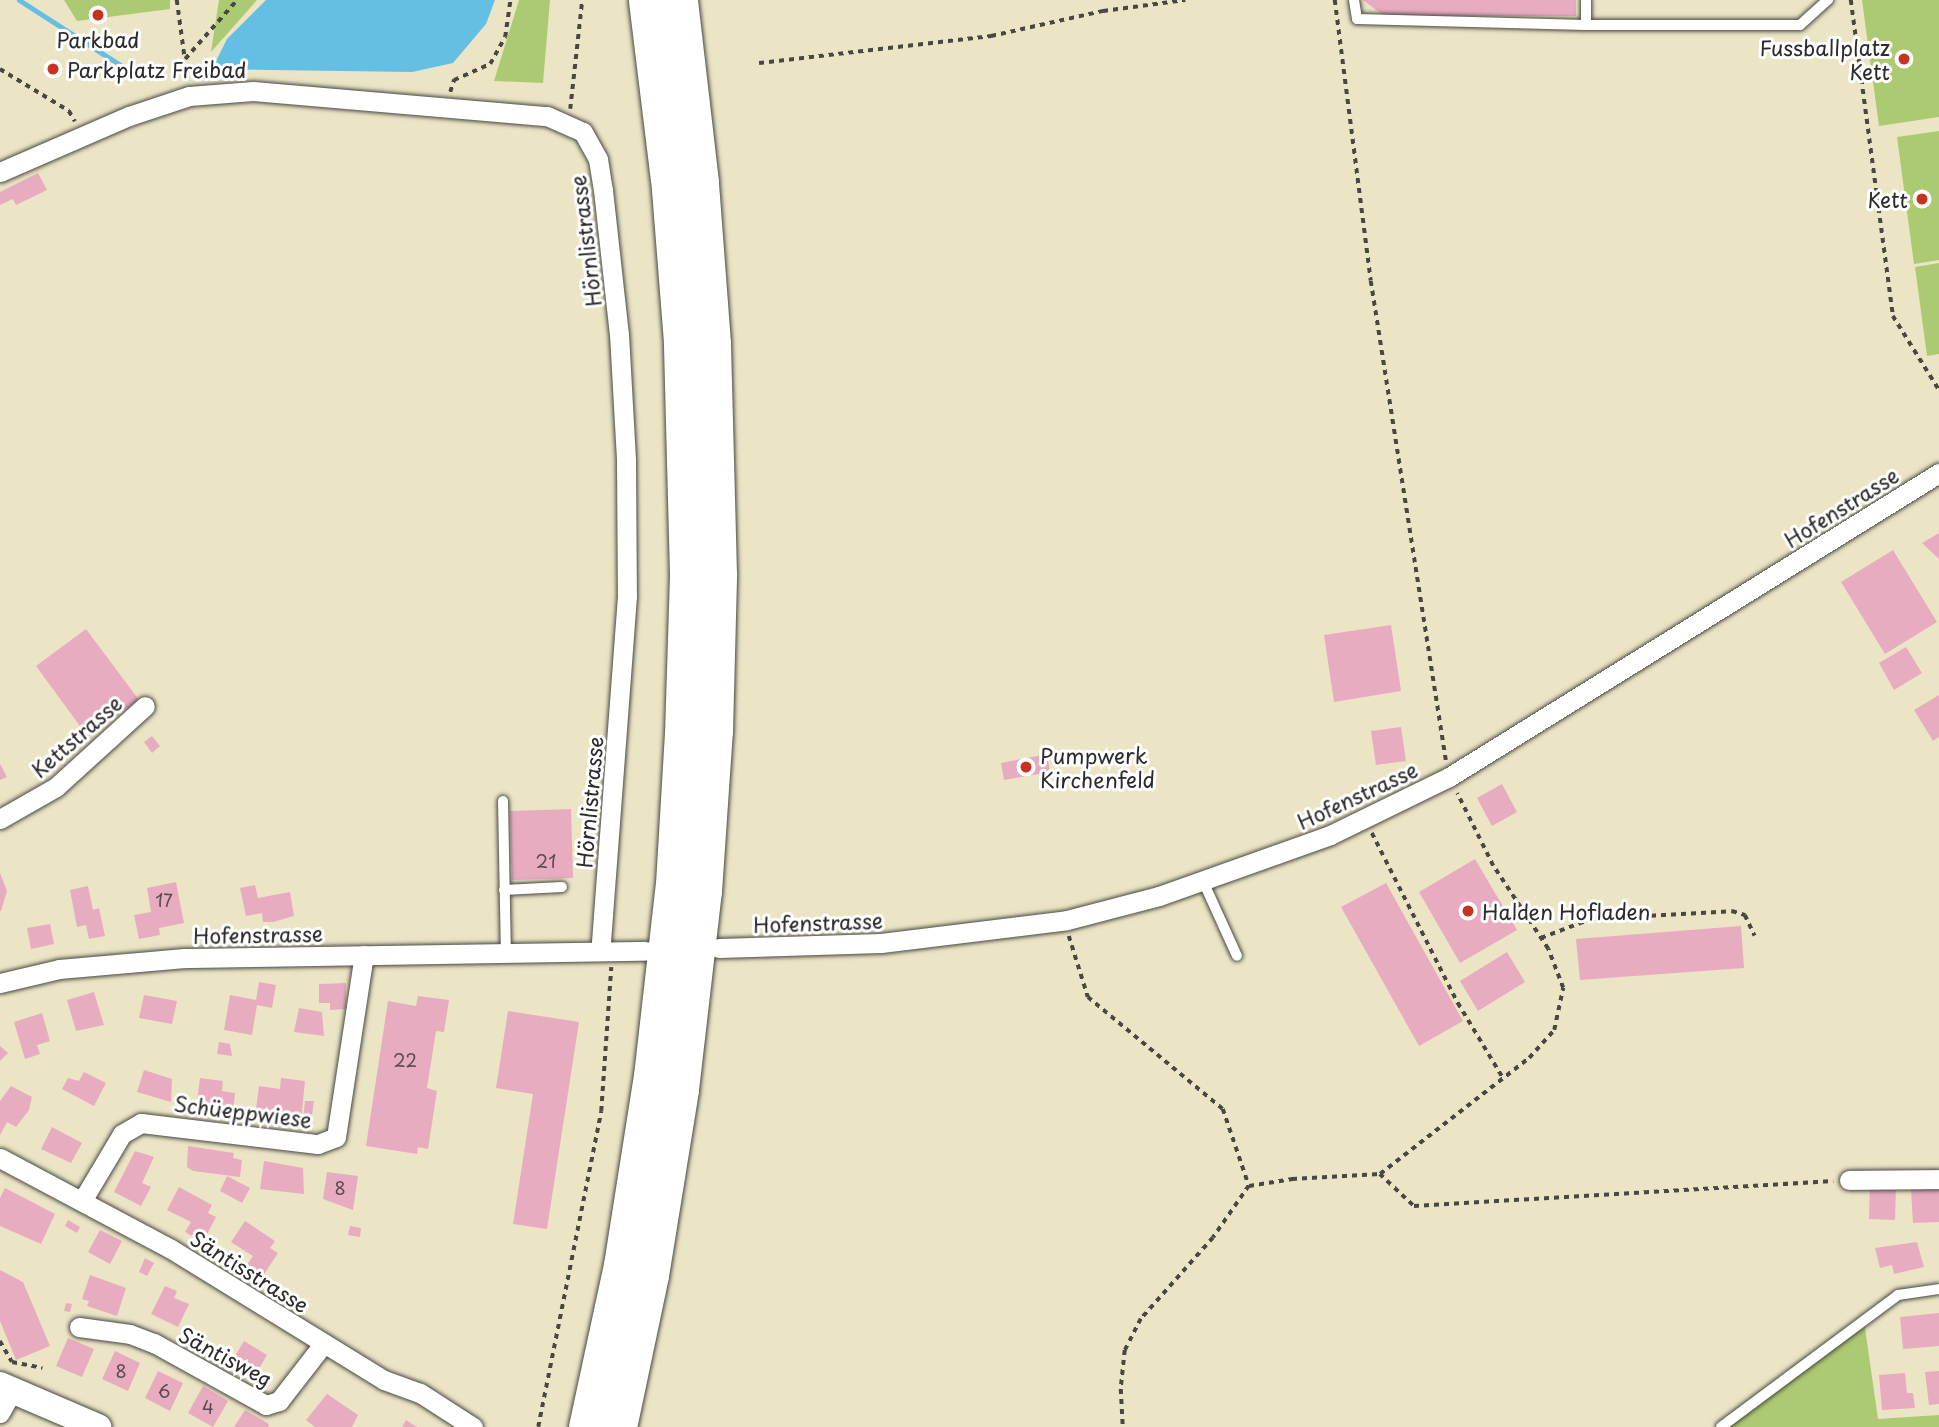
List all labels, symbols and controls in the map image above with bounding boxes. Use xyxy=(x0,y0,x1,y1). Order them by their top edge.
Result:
marker: Parkbad xyxy=(90,7,106,23)
place label: Parkbad xyxy=(56,26,140,52)
place label: Fussballplatz Kett xyxy=(1759,34,1890,84)
marker: Fussballplatz Kett xyxy=(1896,51,1912,67)
place label: Parkplatz Freibad xyxy=(67,56,247,82)
marker: Parkplatz Freibad xyxy=(45,61,61,77)
street label: Hörnlistrasse xyxy=(564,174,606,308)
place label: Kett xyxy=(1867,186,1908,212)
marker: Kett xyxy=(1914,191,1930,207)
street label: Hofenstrasse xyxy=(1779,462,1903,552)
street label: Kettstrasse xyxy=(26,690,126,782)
street label: Hörnlistrasse xyxy=(571,735,607,869)
place label: Pumpwerk Kirchenfeld xyxy=(1040,742,1155,792)
street label: Hofenstrasse xyxy=(1293,756,1421,834)
marker: Pumpwerk Kirchenfeld xyxy=(1018,759,1034,775)
house number: 21 xyxy=(536,850,556,872)
house number: 17 xyxy=(155,889,173,911)
place label: Halden Hofladen xyxy=(1482,898,1651,924)
marker: Halden Hofladen xyxy=(1460,903,1476,919)
street label: Hofenstrasse xyxy=(753,907,883,937)
street label: Hofenstrasse xyxy=(193,920,323,948)
house number: 22 xyxy=(393,1049,417,1071)
street label: Schüeppwiese xyxy=(173,1090,313,1132)
house number: 8 xyxy=(334,1177,346,1199)
street label: Säntisstrasse xyxy=(186,1225,314,1317)
street label: Säntisweg xyxy=(175,1321,277,1391)
house number: 8 xyxy=(115,1360,127,1382)
house number: 6 xyxy=(158,1380,170,1402)
house number: 4 xyxy=(202,1396,214,1418)

